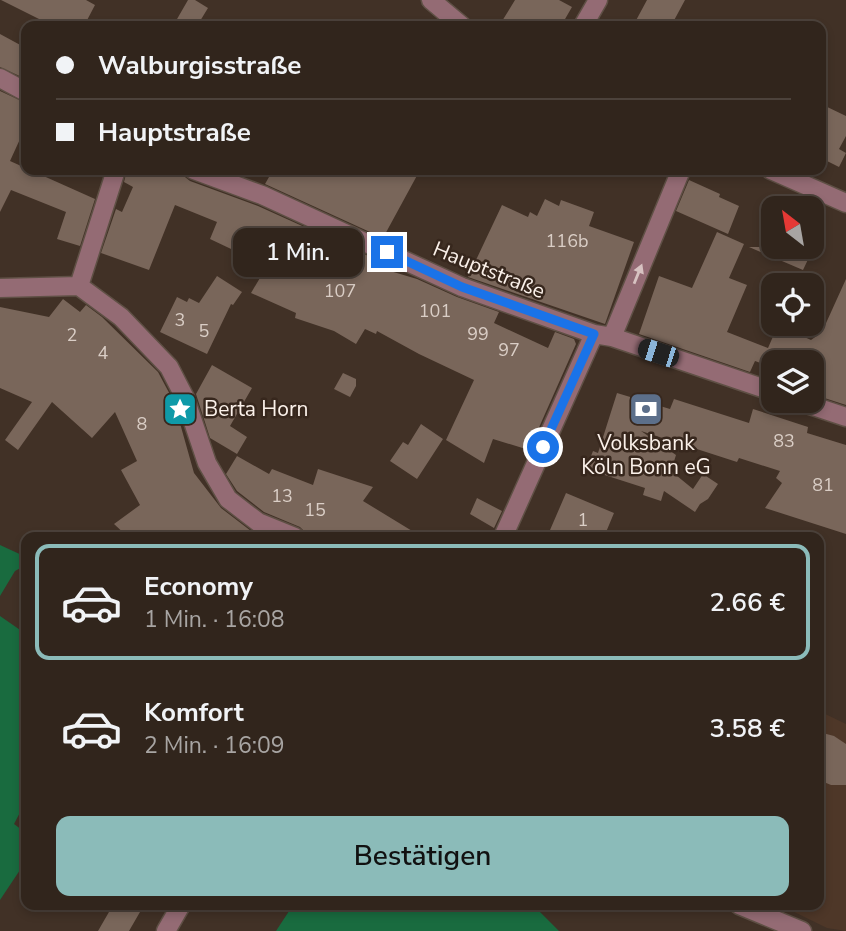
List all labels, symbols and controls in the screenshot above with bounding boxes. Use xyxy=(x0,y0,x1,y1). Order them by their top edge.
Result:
text: Walburgisstraße xyxy=(98,48,301,83)
text: Hauptstraße xyxy=(98,115,251,150)
north arrow xyxy=(761,196,824,259)
map controls xyxy=(761,196,824,413)
callout: 1 Min. xyxy=(233,228,362,276)
house number: 116b xyxy=(546,229,588,253)
street label: Hauptstraße xyxy=(429,235,549,305)
route end xyxy=(371,236,403,268)
text: 1 Min. xyxy=(266,237,330,268)
one-way arrow xyxy=(633,264,644,285)
button: locate xyxy=(761,273,824,336)
house number: 107 xyxy=(324,279,356,303)
house number: 101 xyxy=(419,299,451,323)
house number: 3 xyxy=(175,308,185,332)
house number: 5 xyxy=(199,319,209,343)
house number: 99 xyxy=(467,322,489,346)
house number: 2 xyxy=(67,323,77,347)
car xyxy=(635,337,682,369)
house number: 97 xyxy=(498,338,520,362)
house number: 4 xyxy=(98,341,109,365)
button: layers xyxy=(761,350,824,413)
place icon: Berta Horn xyxy=(161,390,199,428)
bank icon: Volksbank Köln Bonn eG xyxy=(627,390,665,428)
place label: Berta Horn xyxy=(204,395,308,423)
house number: 8 xyxy=(137,412,147,436)
place label: Volksbank Köln Bonn eG xyxy=(581,429,711,481)
house number: 83 xyxy=(773,429,795,453)
route start xyxy=(527,431,559,463)
house number: 81 xyxy=(812,473,834,497)
house number: 13 xyxy=(271,484,293,508)
house number: 15 xyxy=(304,498,326,522)
house number: 1 xyxy=(578,508,588,532)
text: Economy xyxy=(144,569,253,604)
icon: car xyxy=(60,571,123,634)
text: 2.66 € xyxy=(710,585,785,620)
text: 1 Min. · 16:08 xyxy=(144,604,285,635)
text: Komfort xyxy=(144,695,244,730)
icon: car xyxy=(60,697,123,760)
text: 3.58 € xyxy=(710,711,785,746)
text: 2 Min. · 16:09 xyxy=(144,730,285,761)
button: Bestätigen xyxy=(56,816,789,896)

